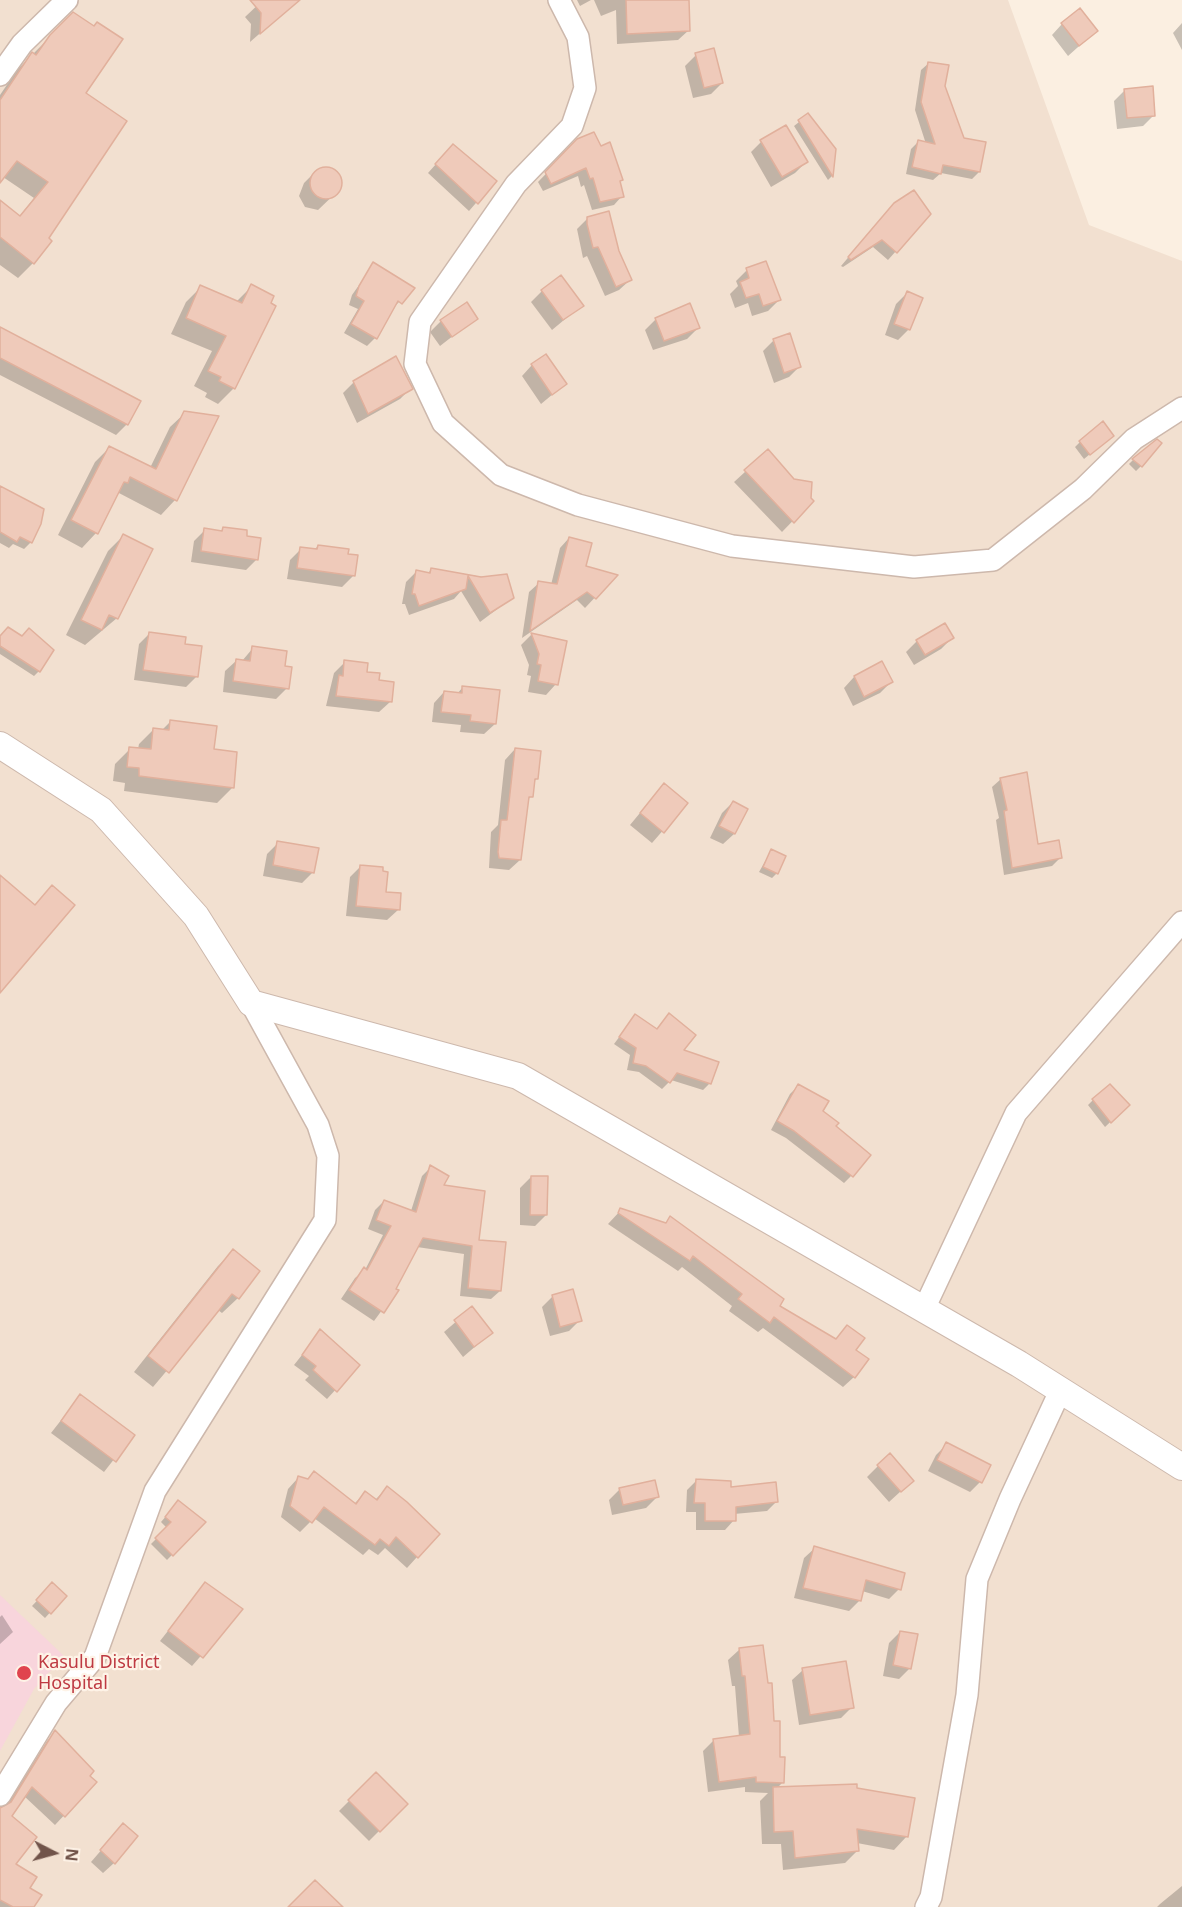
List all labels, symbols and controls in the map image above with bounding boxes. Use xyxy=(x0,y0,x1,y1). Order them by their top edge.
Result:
place label: Kasulu District Hospital xyxy=(38,1652,160,1694)
marker: Kasulu District Hospital xyxy=(15,1664,33,1682)
north arrow xyxy=(24,1823,84,1883)
text: N xyxy=(60,1847,84,1862)

